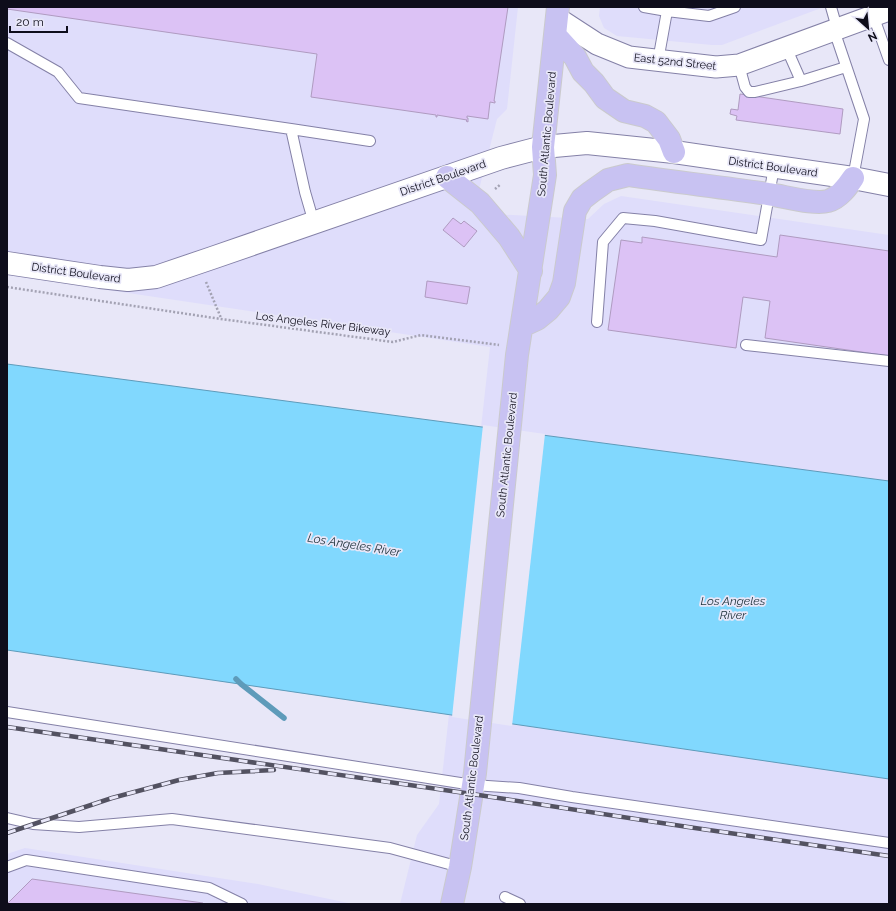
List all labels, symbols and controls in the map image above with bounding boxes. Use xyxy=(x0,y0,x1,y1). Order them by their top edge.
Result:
scale bar xyxy=(10,8,67,34)
north arrow xyxy=(848,8,888,48)
text: 20 m xyxy=(16,15,44,29)
text: N xyxy=(866,29,879,44)
street label: East 52nd Street xyxy=(633,51,717,73)
street label: South Atlantic Boulevard xyxy=(535,71,559,197)
street label: District Boulevard xyxy=(728,154,819,180)
street label: District Boulevard xyxy=(398,157,488,199)
street label: District Boulevard xyxy=(31,260,122,286)
street label: Los Angeles River Bikeway xyxy=(255,309,391,339)
street label: South Atlantic Boulevard xyxy=(494,392,520,518)
water label: Los Angeles River xyxy=(306,531,402,559)
water label: Los Angeles River xyxy=(701,594,766,622)
street label: South Atlantic Boulevard xyxy=(458,715,486,841)

